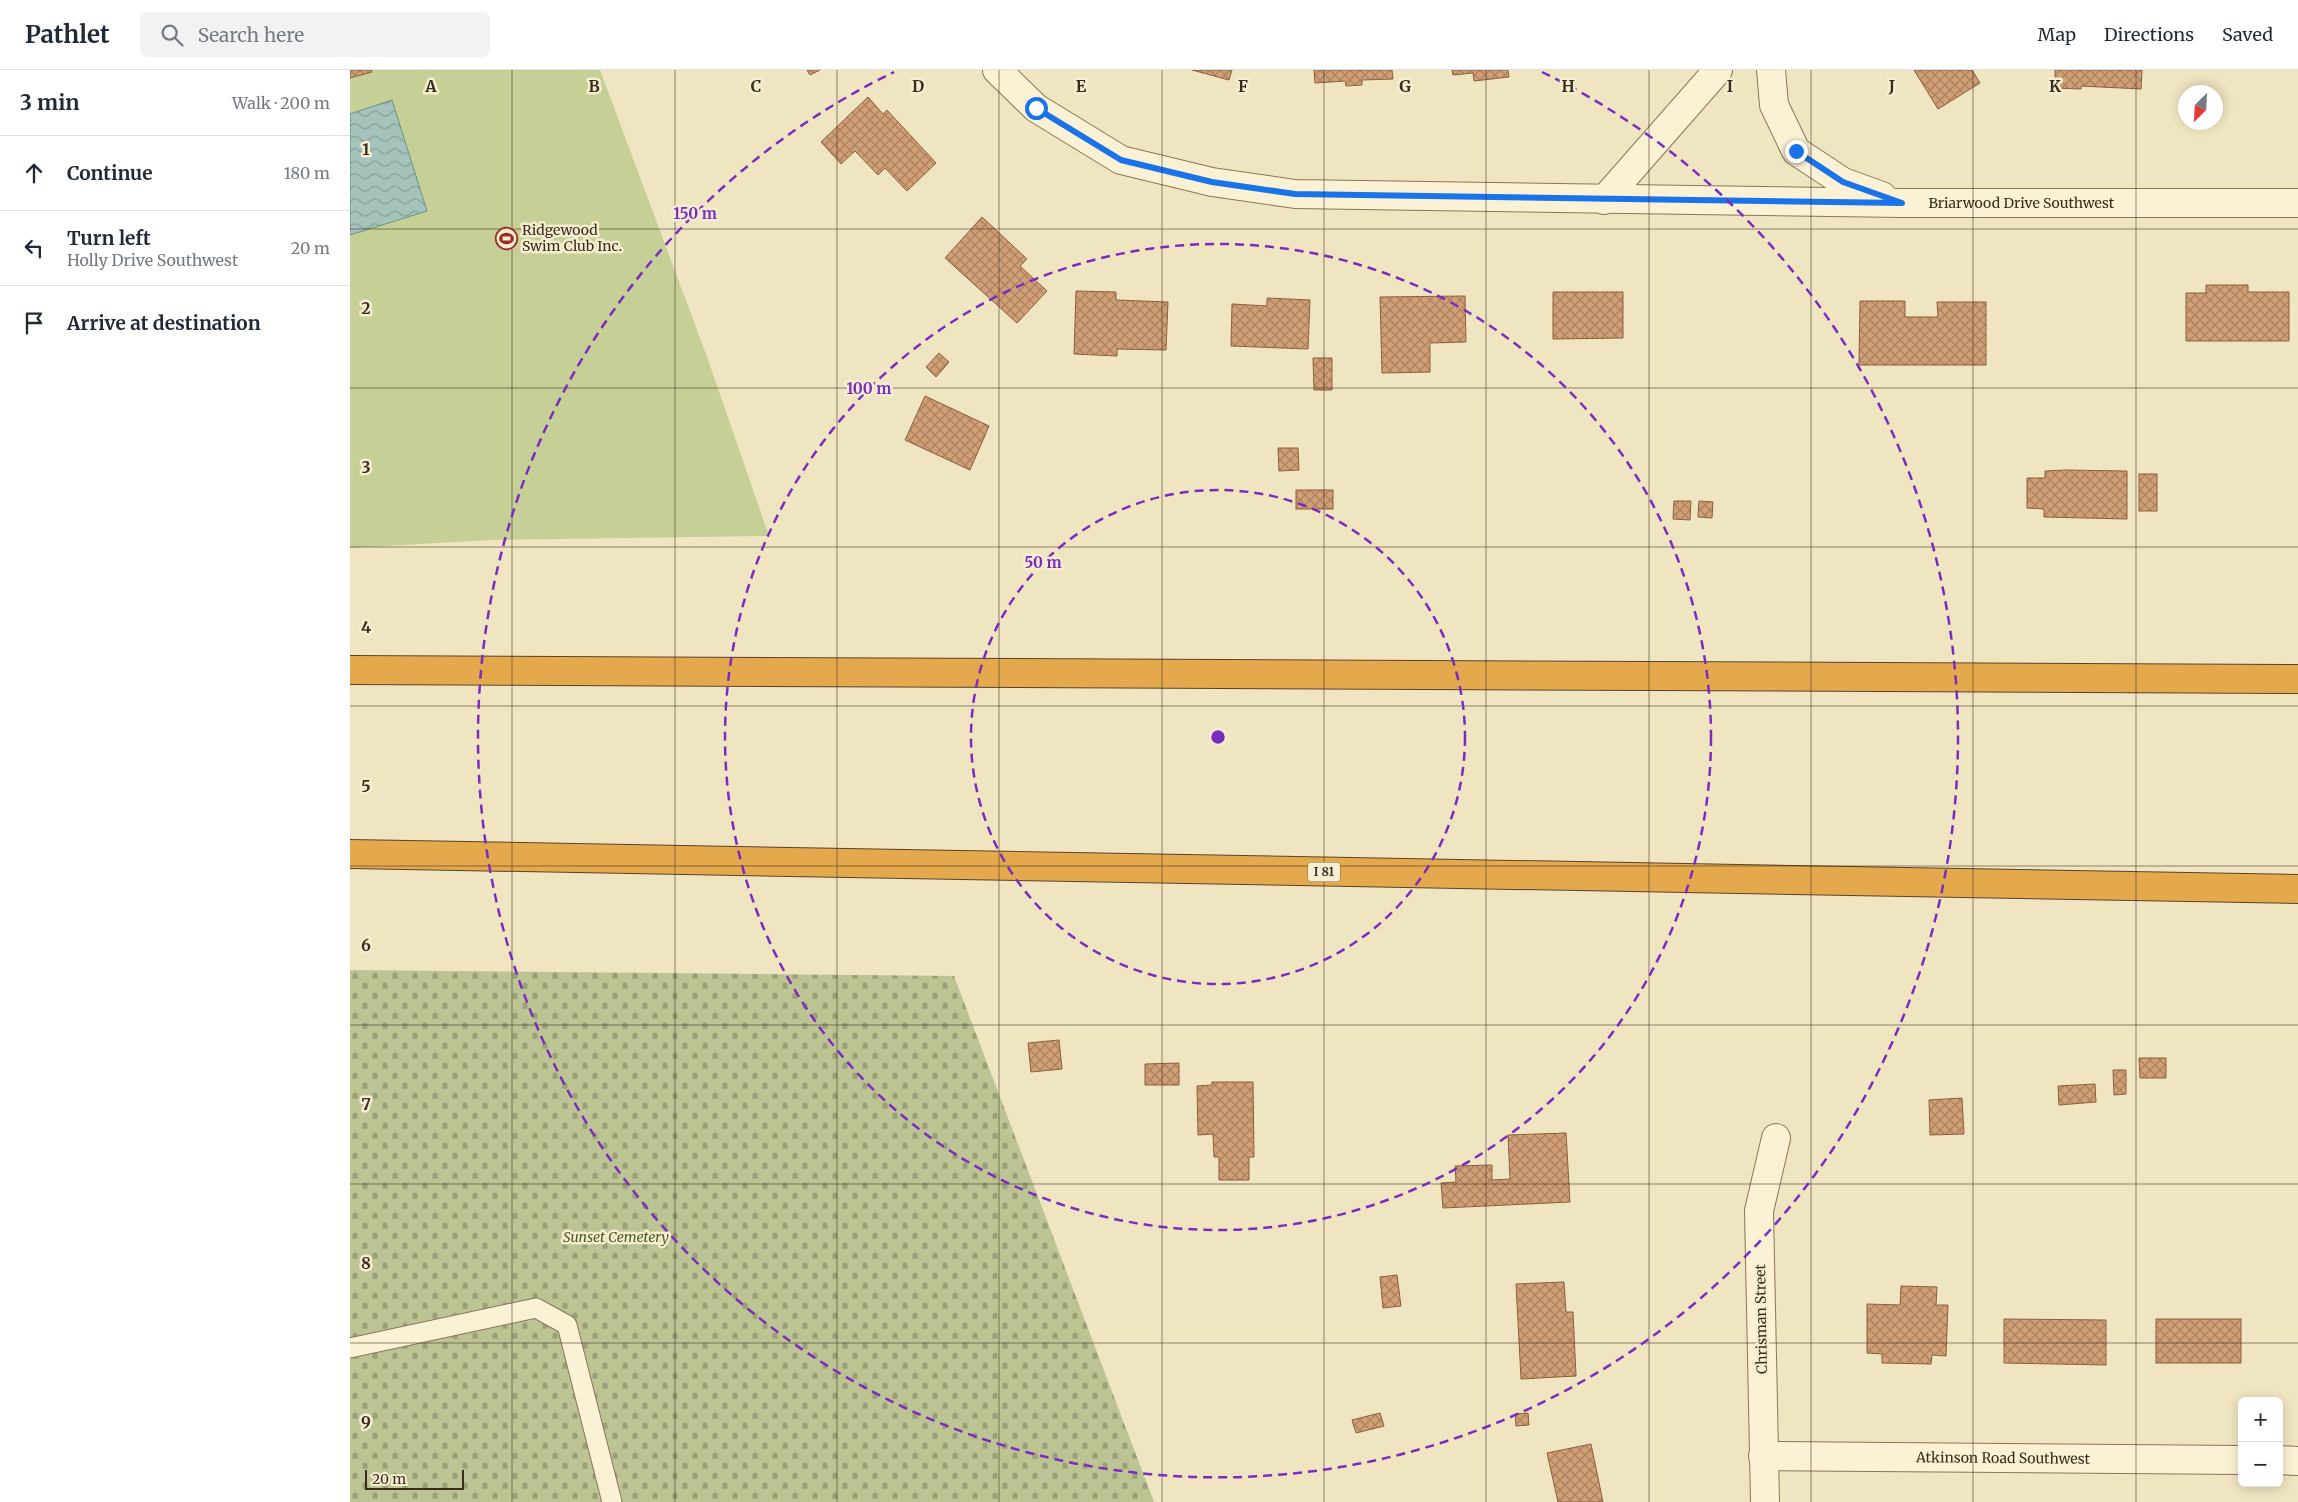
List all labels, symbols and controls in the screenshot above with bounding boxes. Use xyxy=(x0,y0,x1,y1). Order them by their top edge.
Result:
search box xyxy=(140,12,490,57)
text: Pathlet xyxy=(25,19,110,50)
icon: search xyxy=(158,21,186,49)
text: Search here xyxy=(198,23,304,47)
text: Map xyxy=(2038,23,2076,46)
text: Directions xyxy=(2104,23,2194,46)
text: Saved xyxy=(2222,23,2273,46)
text: A xyxy=(424,76,437,96)
text: B xyxy=(588,76,600,96)
text: C xyxy=(751,76,761,96)
text: D xyxy=(912,76,924,96)
text: E xyxy=(1076,76,1087,96)
text: F xyxy=(1238,76,1248,96)
text: G xyxy=(1399,76,1411,96)
text: H xyxy=(1561,76,1575,96)
text: I xyxy=(1727,76,1733,96)
text: J xyxy=(1888,76,1895,96)
text: K xyxy=(2049,76,2061,96)
north arrow xyxy=(2178,85,2223,130)
text: 3 min xyxy=(20,89,79,116)
text: Walk · 200 m xyxy=(232,93,330,113)
route start xyxy=(1025,97,1048,120)
text: 1 xyxy=(362,139,370,159)
route end xyxy=(1785,140,1808,163)
icon: ahead xyxy=(20,159,48,187)
text: Continue xyxy=(67,161,153,185)
text: 180 m xyxy=(284,163,330,183)
street label: Briarwood Drive Southwest xyxy=(1928,194,2115,212)
text: 150 m xyxy=(673,204,717,223)
place label: Ridgewood Swim Club Inc. xyxy=(522,221,622,255)
text: Turn left xyxy=(67,226,151,250)
sports icon: Ridgewood Swim Club Inc. xyxy=(494,226,518,250)
icon: left xyxy=(20,234,48,262)
text: 20 m xyxy=(291,238,330,258)
text: Holly Drive Southwest xyxy=(67,250,238,270)
text: 2 xyxy=(361,298,371,318)
icon: arrive xyxy=(20,309,48,337)
text: Arrive at destination xyxy=(67,311,261,335)
text: 100 m xyxy=(847,379,891,398)
text: 3 xyxy=(361,457,371,477)
text: 50 m xyxy=(1024,553,1062,572)
text: 4 xyxy=(361,617,371,637)
centre of rings xyxy=(1209,728,1227,746)
text: 5 xyxy=(361,776,371,796)
road number: I 81 xyxy=(1308,862,1340,882)
text: 6 xyxy=(361,935,371,955)
text: 7 xyxy=(361,1094,371,1114)
park label: Sunset Cemetery xyxy=(563,1228,669,1246)
text: 8 xyxy=(361,1253,371,1273)
street label: Chrisman Street xyxy=(1751,1263,1771,1374)
map controls xyxy=(2238,1397,2283,1487)
button: + xyxy=(2238,1397,2283,1442)
text: 9 xyxy=(361,1412,371,1432)
button: − xyxy=(2238,1442,2283,1487)
street label: Atkinson Road Southwest xyxy=(1915,1448,2091,1468)
scale bar xyxy=(365,1467,464,1490)
text: 20 m xyxy=(372,1470,406,1488)

